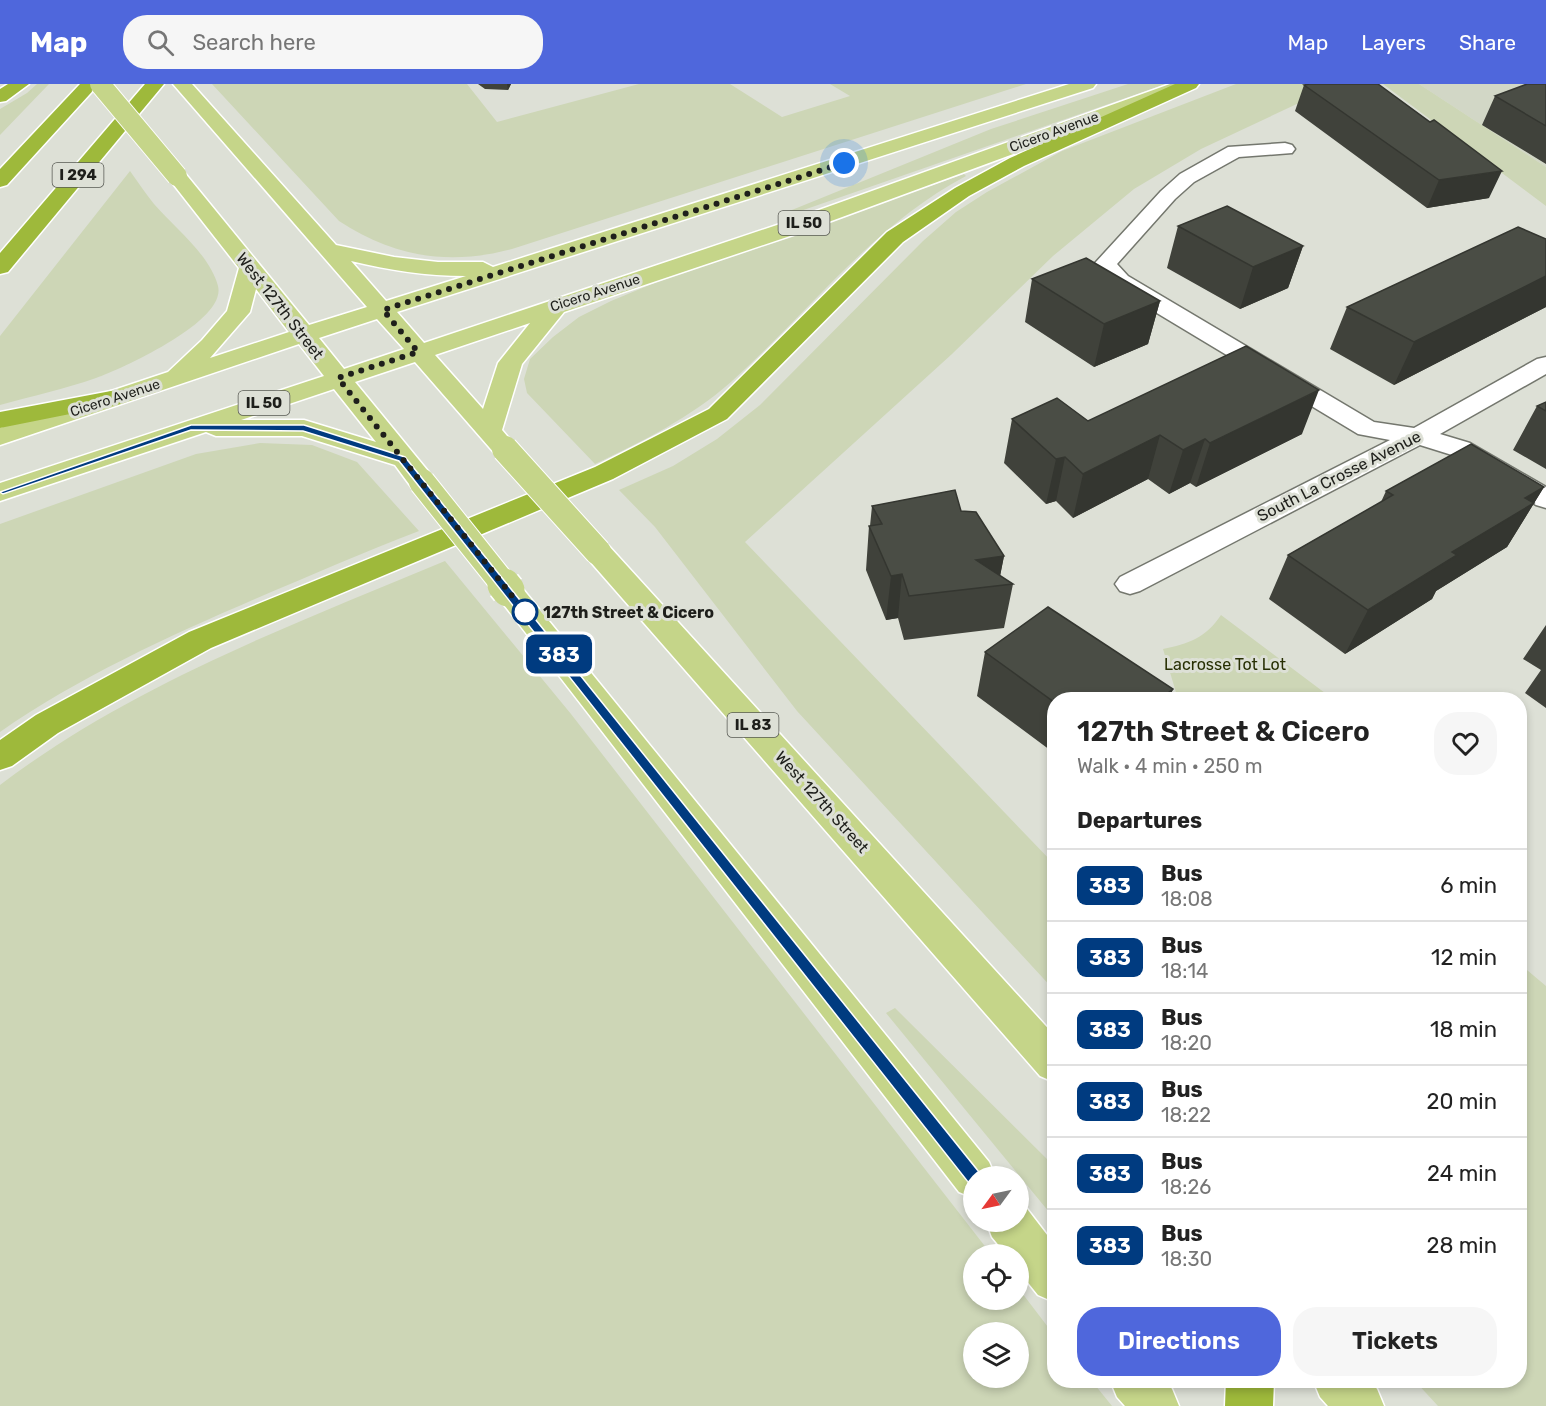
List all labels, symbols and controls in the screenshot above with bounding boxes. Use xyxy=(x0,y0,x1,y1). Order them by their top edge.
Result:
search box xyxy=(123,15,543,69)
text: Map xyxy=(30,26,87,59)
icon: search xyxy=(144,26,177,59)
text: Search here xyxy=(192,29,316,56)
text: Map xyxy=(1287,30,1328,55)
text: Layers xyxy=(1361,30,1426,55)
text: Share xyxy=(1459,30,1516,55)
street label: Cicero Avenue xyxy=(1007,108,1101,156)
your location xyxy=(829,148,859,178)
road number: I 294 xyxy=(52,163,104,187)
road number: IL 50 xyxy=(778,211,830,235)
street label: West 127th Street xyxy=(232,249,328,363)
street label: Cicero Avenue xyxy=(548,270,642,316)
street label: Cicero Avenue xyxy=(68,375,162,421)
road number: IL 50 xyxy=(238,391,290,415)
street label: South La Crosse Avenue xyxy=(1254,426,1424,526)
marker: 127th Street & Cicero xyxy=(512,599,538,625)
place label: 127th Street & Cicero xyxy=(543,603,714,622)
line badge: 383 xyxy=(524,634,594,674)
text: 383 xyxy=(538,642,580,667)
park label: Lacrosse Tot Lot xyxy=(1164,655,1286,674)
button: heart xyxy=(1434,712,1497,775)
road number: IL 83 xyxy=(728,713,778,737)
text: 127th Street & Cicero xyxy=(1077,715,1370,748)
street label: West 127th Street xyxy=(771,747,873,857)
text: Walk · 4 min · 250 m xyxy=(1077,754,1262,778)
text: Departures xyxy=(1077,807,1202,834)
text: Bus xyxy=(1161,860,1203,887)
text: 6 min xyxy=(1440,872,1497,899)
text: 383 xyxy=(1089,873,1131,898)
text: 18:08 xyxy=(1161,887,1213,911)
text: Bus xyxy=(1161,932,1203,959)
text: 12 min xyxy=(1431,944,1497,971)
text: 383 xyxy=(1089,945,1131,970)
text: 18:14 xyxy=(1161,959,1208,983)
text: Bus xyxy=(1161,1004,1203,1031)
text: 18 min xyxy=(1430,1016,1497,1043)
text: 383 xyxy=(1089,1017,1131,1042)
text: 18:20 xyxy=(1161,1031,1212,1055)
text: Bus xyxy=(1161,1076,1203,1103)
text: 20 min xyxy=(1427,1088,1497,1115)
text: 383 xyxy=(1089,1089,1131,1114)
text: 18:22 xyxy=(1161,1103,1211,1127)
text: Bus xyxy=(1161,1148,1203,1175)
text: 24 min xyxy=(1427,1160,1497,1187)
text: 383 xyxy=(1089,1161,1131,1186)
north arrow xyxy=(963,1166,1029,1232)
map controls xyxy=(963,1166,1029,1388)
text: 18:26 xyxy=(1161,1175,1211,1199)
text: Bus xyxy=(1161,1220,1203,1247)
text: 28 min xyxy=(1426,1232,1497,1259)
text: 383 xyxy=(1089,1233,1131,1258)
button: locate xyxy=(963,1244,1029,1310)
text: 18:30 xyxy=(1161,1247,1212,1271)
button: Directions xyxy=(1077,1307,1281,1376)
button: Tickets xyxy=(1293,1307,1497,1376)
button: layers xyxy=(963,1322,1029,1388)

